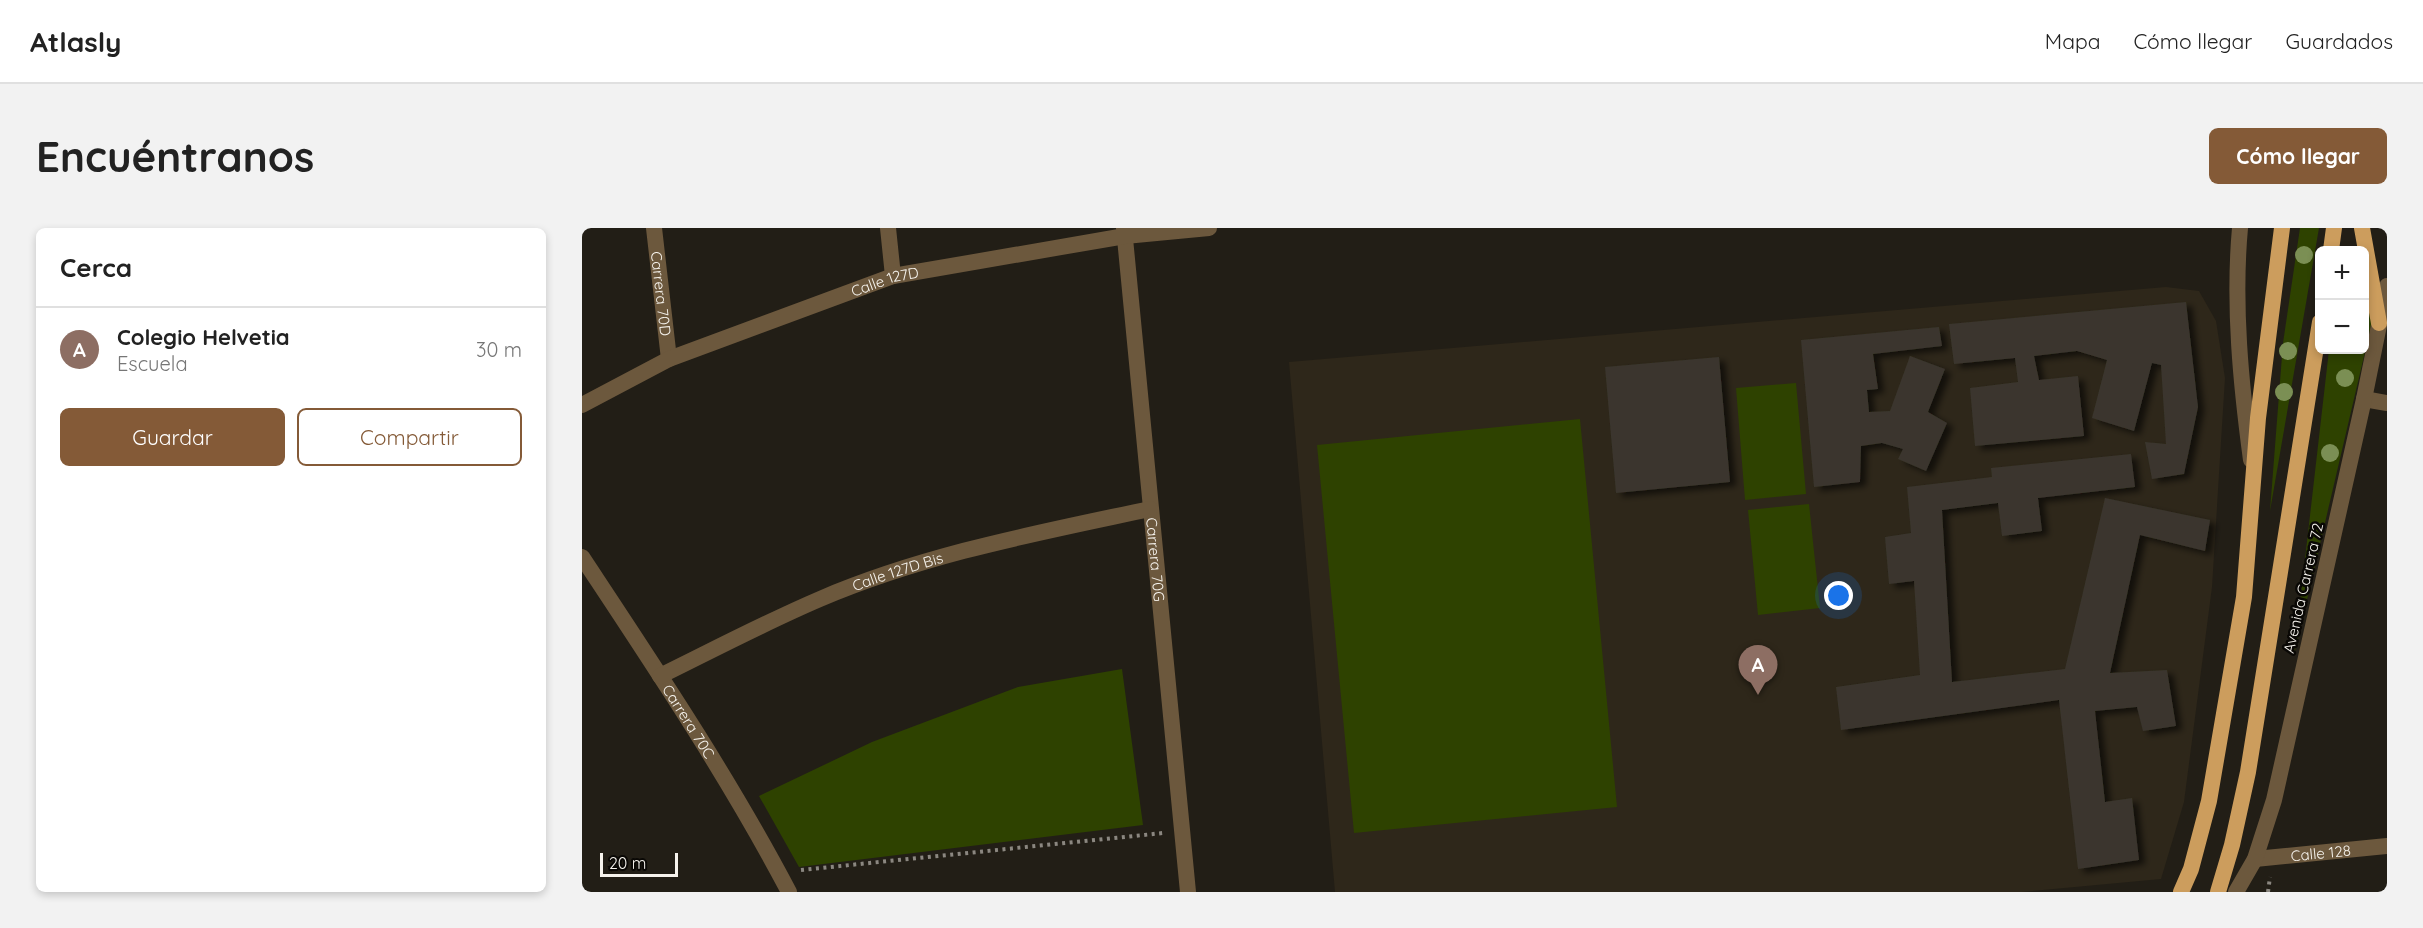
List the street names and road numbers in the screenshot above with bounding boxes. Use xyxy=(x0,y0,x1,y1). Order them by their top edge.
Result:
street label: Carrera 70D xyxy=(647,250,676,337)
street label: Calle 127D xyxy=(848,262,920,300)
street label: Carrera 70G xyxy=(1142,516,1169,602)
street label: Avenida Carrera 72 xyxy=(2279,521,2327,655)
street label: Calle 127D Bis xyxy=(849,548,945,595)
street label: Carrera 70C xyxy=(659,681,720,762)
street label: Calle 128 xyxy=(2290,840,2352,865)

